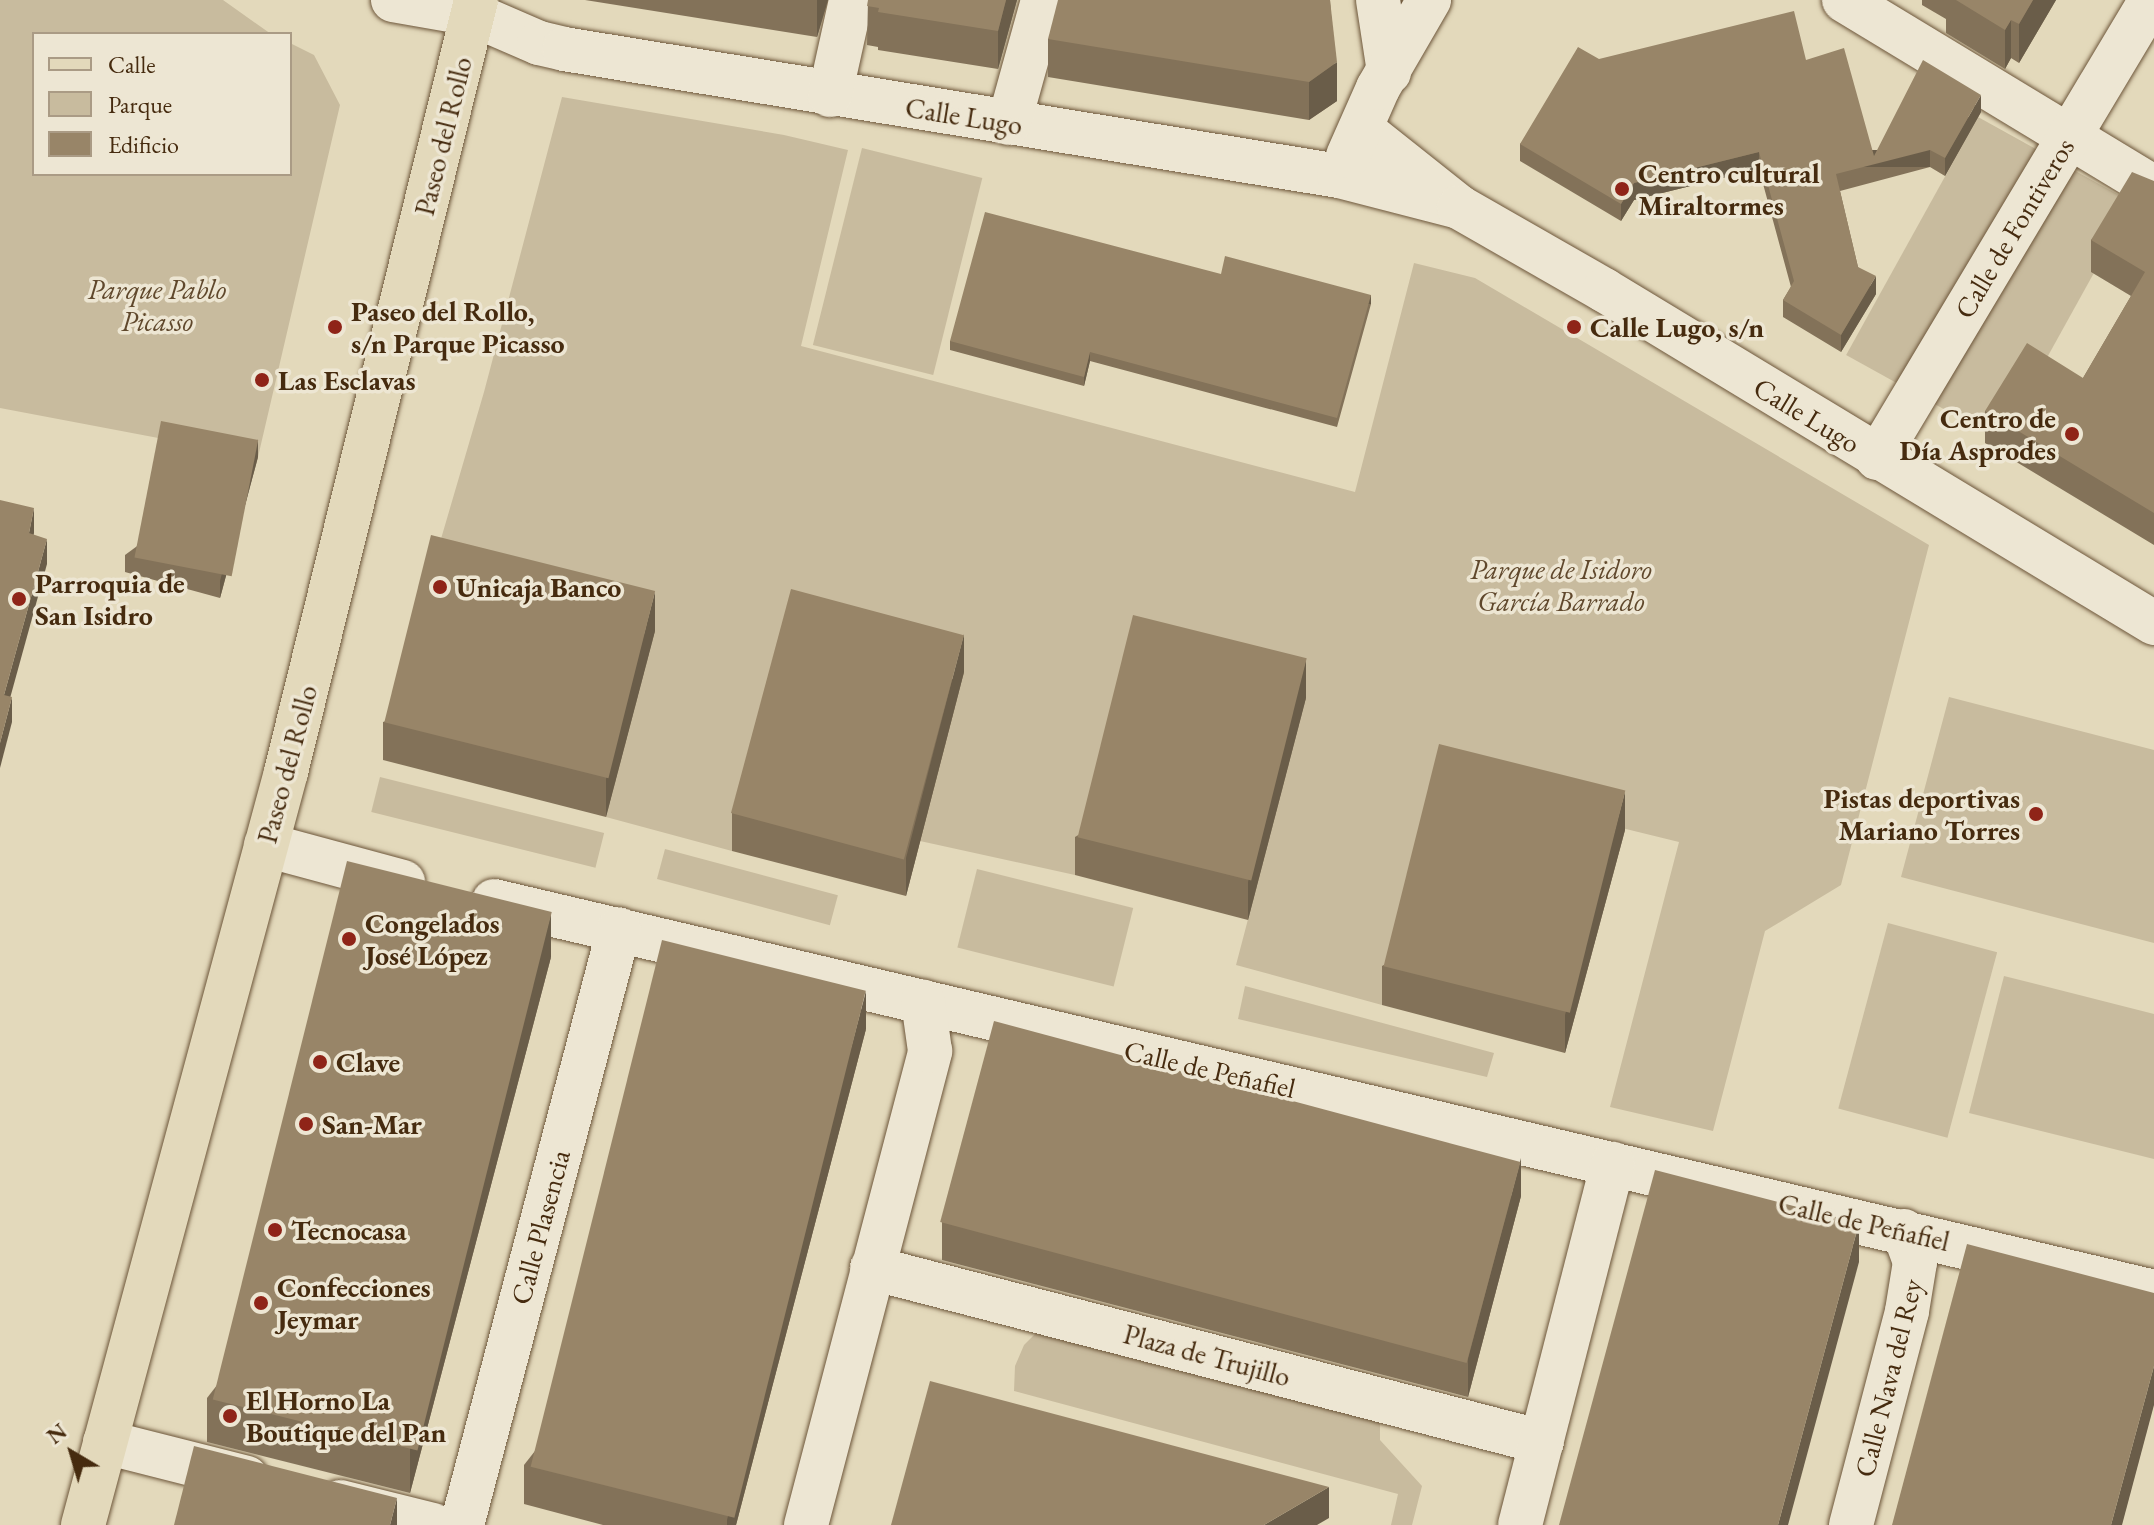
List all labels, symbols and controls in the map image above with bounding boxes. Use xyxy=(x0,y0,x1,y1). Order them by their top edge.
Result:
legend xyxy=(32,32,292,176)
text: Calle xyxy=(108,49,156,80)
street label: Paseo del Rollo xyxy=(407,53,479,219)
text: Parque xyxy=(108,89,172,120)
street label: Calle Lugo xyxy=(903,90,1025,142)
text: Edificio xyxy=(108,129,179,160)
street label: Calle de Fontiveros xyxy=(1947,132,2081,324)
place label: Centro cultural Miraltormes xyxy=(1638,156,1820,222)
marker: Centro cultural Miraltormes xyxy=(1613,180,1631,198)
park label: Parque Pablo Picasso xyxy=(88,272,226,338)
place label: Paseo del Rollo, s/n Parque Picasso xyxy=(351,294,565,360)
place label: Calle Lugo, s/n xyxy=(1590,310,1764,344)
marker: Paseo del Rollo, s/n Parque Picasso xyxy=(326,318,344,336)
marker: Calle Lugo, s/n xyxy=(1565,318,1583,336)
place label: Las Esclavas xyxy=(278,363,416,397)
street label: Calle Lugo xyxy=(1748,370,1866,460)
marker: Las Esclavas xyxy=(253,371,271,389)
place label: Centro de Día Asprodes xyxy=(1900,401,2056,467)
marker: Centro de Día Asprodes xyxy=(2063,425,2081,443)
park label: Parque de Isidoro García Barrado xyxy=(1470,552,1652,618)
place label: Parroquia de San Isidro xyxy=(35,566,185,632)
place label: Unicaja Banco xyxy=(456,570,621,604)
marker: Unicaja Banco xyxy=(431,578,449,596)
marker: Parroquia de San Isidro xyxy=(10,590,28,608)
street label: Paseo del Rollo xyxy=(250,681,324,847)
place label: Pistas deportivas Mariano Torres xyxy=(1823,781,2020,847)
marker: Pistas deportivas Mariano Torres xyxy=(2027,805,2045,823)
place label: Congelados José López xyxy=(365,906,500,972)
marker: Congelados José López xyxy=(340,930,358,948)
street label: Calle de Peñafiel xyxy=(1121,1033,1299,1105)
place label: Clave xyxy=(336,1045,400,1079)
marker: Clave xyxy=(311,1053,329,1071)
place label: San-Mar xyxy=(322,1107,422,1141)
marker: San-Mar xyxy=(297,1115,315,1133)
street label: Calle Plasencia xyxy=(503,1146,577,1308)
street label: Calle de Peñafiel xyxy=(1775,1186,1953,1258)
place label: Tecnocasa xyxy=(291,1213,406,1247)
marker: Tecnocasa xyxy=(266,1221,284,1239)
place label: Confecciones Jeymar xyxy=(277,1270,431,1336)
street label: Calle Nava del Rey xyxy=(1847,1275,1929,1481)
marker: Confecciones Jeymar xyxy=(252,1294,270,1312)
street label: Plaza de Trujillo xyxy=(1120,1317,1294,1393)
place label: El Horno La Boutique del Pan xyxy=(246,1383,446,1449)
marker: El Horno La Boutique del Pan xyxy=(221,1407,239,1425)
north arrow xyxy=(32,1413,112,1493)
text: N xyxy=(41,1417,73,1451)

